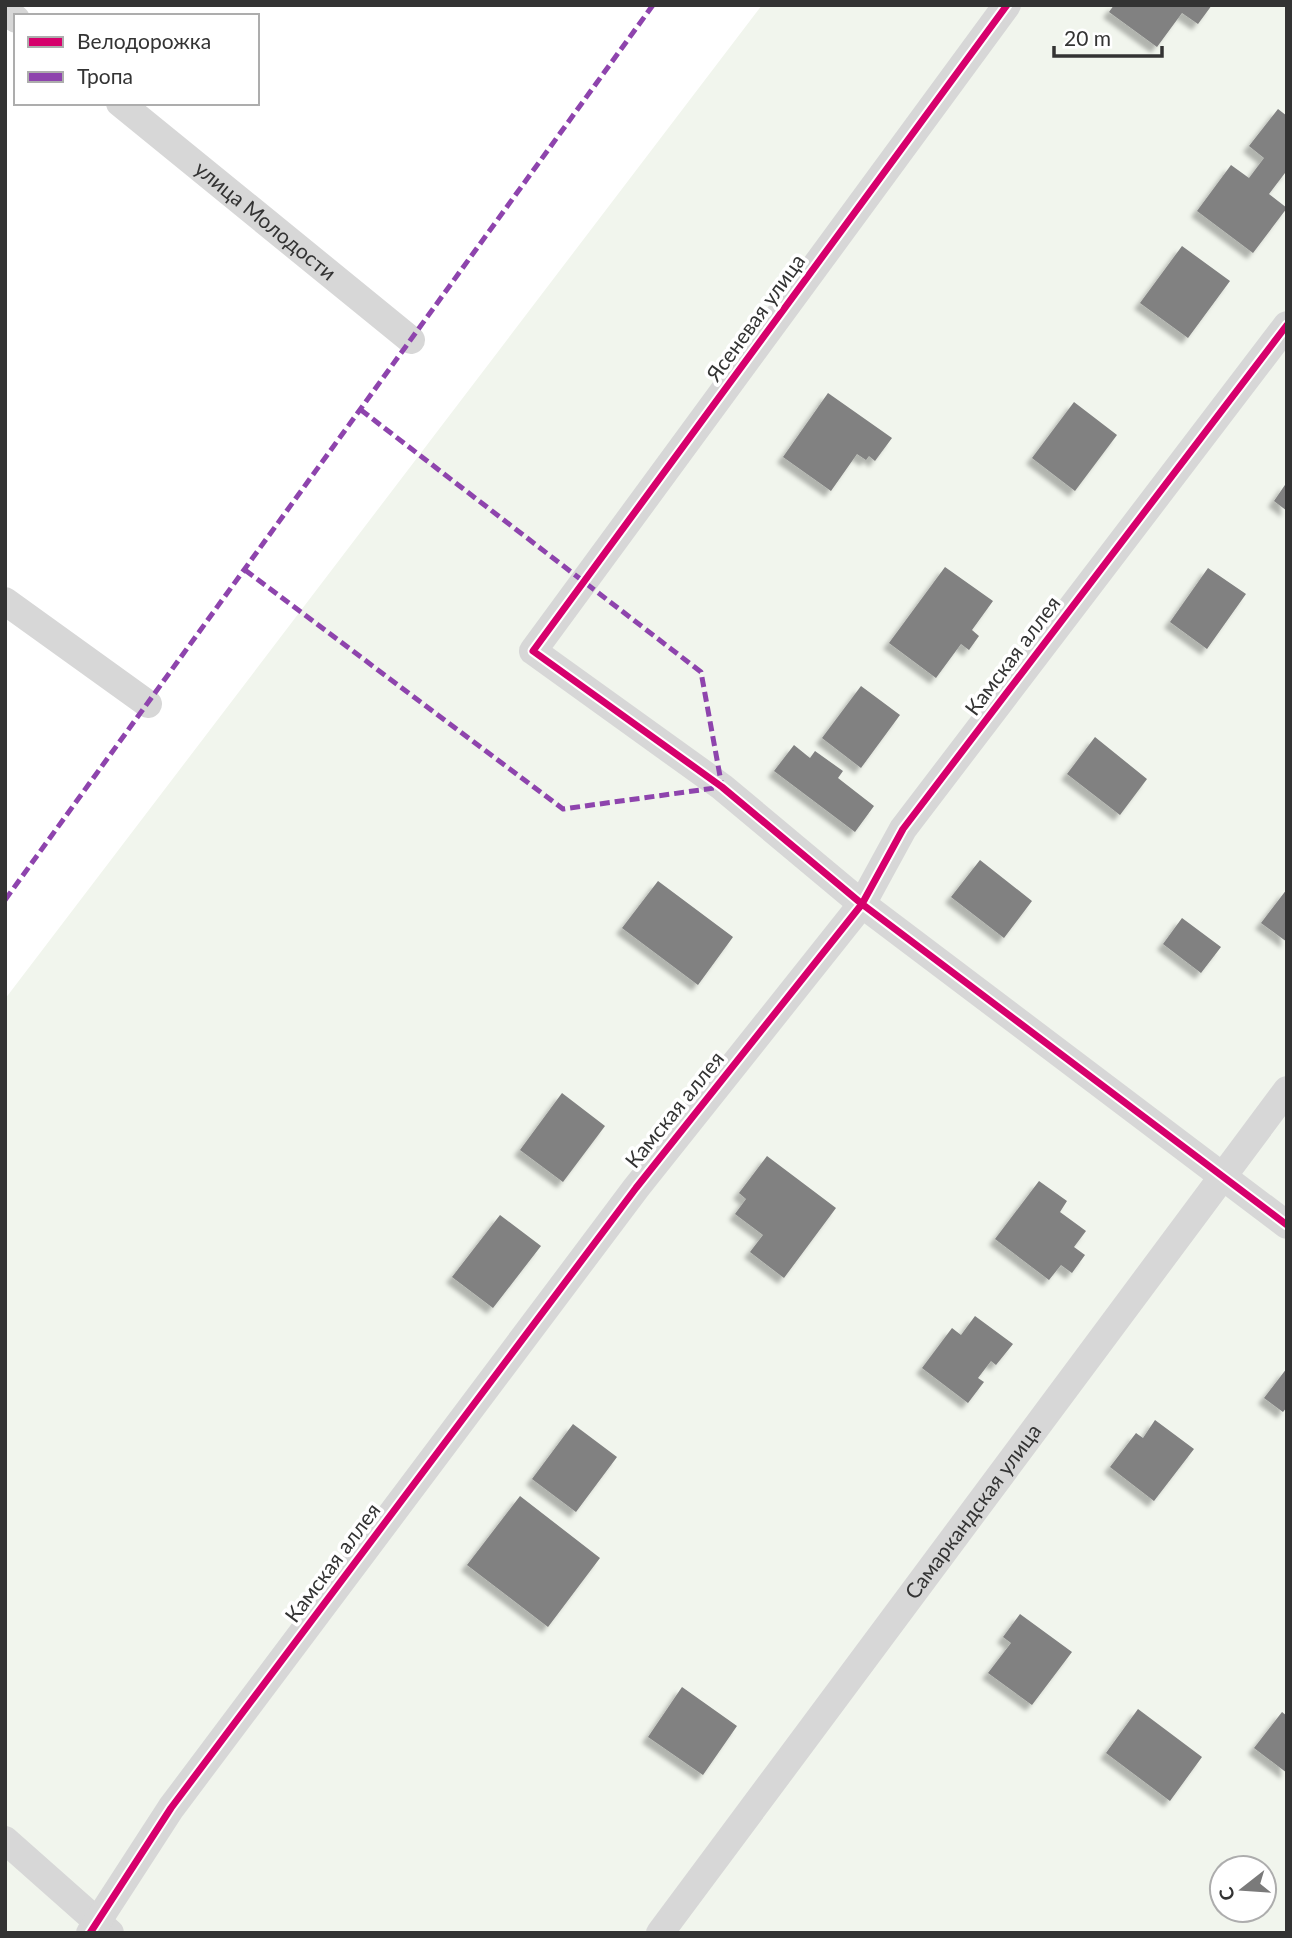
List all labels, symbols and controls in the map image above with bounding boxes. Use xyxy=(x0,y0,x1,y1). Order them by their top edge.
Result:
legend xyxy=(14,14,259,105)
scale bar xyxy=(1054,14,1162,58)
text: 20 m xyxy=(1064,25,1111,50)
text: Велодорожка xyxy=(77,28,211,53)
text: Тропа xyxy=(77,63,133,88)
street label: улица Молодости xyxy=(190,155,342,285)
street label: Ясеневая улица xyxy=(700,249,809,387)
street label: Камская аллея xyxy=(959,591,1065,720)
street label: Камская аллея xyxy=(619,1046,728,1172)
street label: Самаркандская улица xyxy=(899,1418,1045,1603)
street label: Камская аллея xyxy=(279,1498,385,1627)
north arrow xyxy=(1208,1854,1278,1924)
text: С xyxy=(1213,1884,1239,1903)

